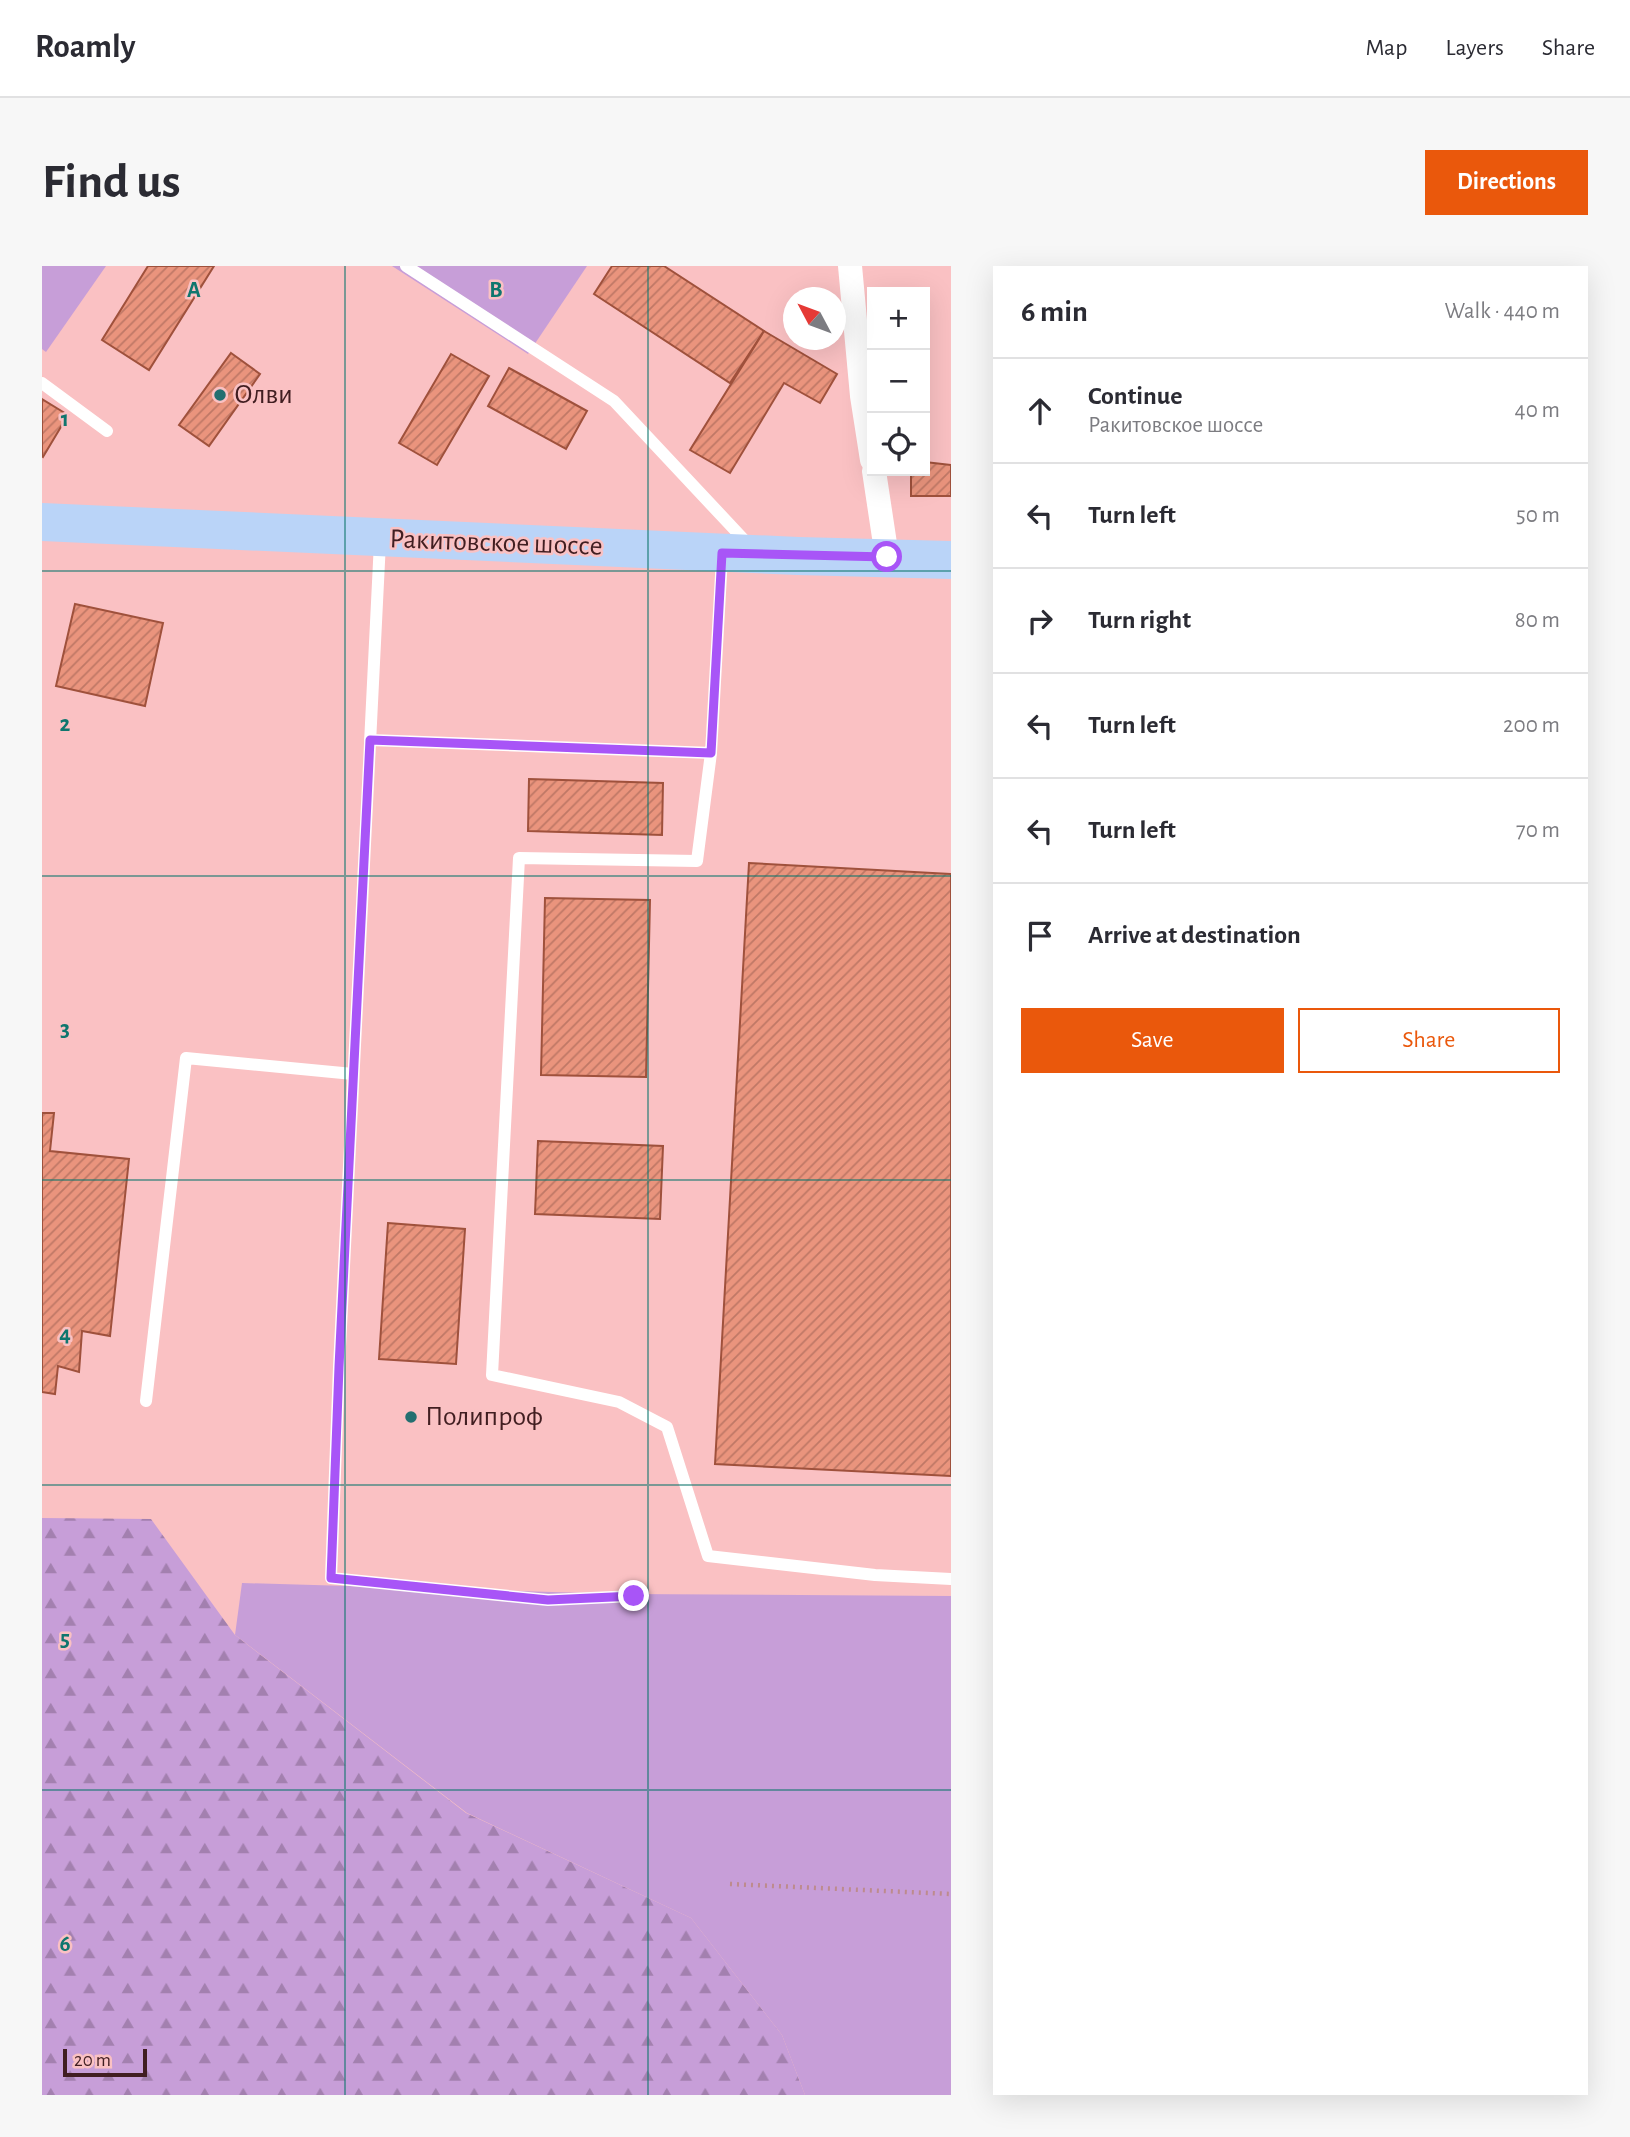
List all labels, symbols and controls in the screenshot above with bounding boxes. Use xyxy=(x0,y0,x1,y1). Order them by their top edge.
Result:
text: Roamly xyxy=(35,31,135,64)
text: Map xyxy=(1365,36,1407,60)
text: Layers xyxy=(1445,36,1504,60)
text: Share xyxy=(1542,36,1595,60)
button: Directions xyxy=(1425,150,1588,215)
text: Find us xyxy=(42,158,181,207)
text: A xyxy=(187,279,201,302)
text: B xyxy=(489,279,503,302)
north arrow xyxy=(783,287,846,350)
map controls xyxy=(867,287,930,476)
button: + xyxy=(867,287,930,350)
text: 6 min xyxy=(1021,297,1088,327)
text: Walk · 440 m xyxy=(1445,300,1560,323)
button: − xyxy=(867,350,930,413)
place label: Олви xyxy=(234,381,293,409)
text: Continue xyxy=(1088,383,1183,409)
marker: Олви xyxy=(212,387,228,403)
icon: ahead xyxy=(1021,392,1059,430)
text: 40 m xyxy=(1515,399,1560,422)
text: 1 xyxy=(61,408,69,431)
button: locate xyxy=(867,413,930,476)
text: Ракитовское шоссе xyxy=(1088,414,1263,437)
icon: left xyxy=(1021,497,1059,535)
text: Turn left xyxy=(1088,502,1176,528)
text: 50 m xyxy=(1516,504,1560,527)
street label: Ракитовское шоссе xyxy=(389,525,603,561)
route start xyxy=(871,541,902,572)
icon: right xyxy=(1021,602,1059,640)
text: Turn right xyxy=(1088,607,1191,633)
text: 80 m xyxy=(1515,609,1560,632)
icon: left xyxy=(1021,707,1059,745)
text: Turn left xyxy=(1088,712,1176,738)
text: 2 xyxy=(60,713,71,736)
text: 200 m xyxy=(1503,714,1560,737)
icon: left xyxy=(1021,812,1059,850)
text: Turn left xyxy=(1088,817,1176,843)
text: 70 m xyxy=(1516,819,1560,842)
icon: arrive xyxy=(1021,917,1059,955)
text: Arrive at destination xyxy=(1088,922,1301,948)
button: Save xyxy=(1021,1008,1284,1073)
button: Share xyxy=(1298,1008,1560,1073)
text: 3 xyxy=(60,1018,70,1041)
text: 4 xyxy=(59,1323,71,1346)
place label: Полипроф xyxy=(425,1403,543,1431)
marker: Полипроф xyxy=(403,1409,419,1425)
route end xyxy=(618,1580,649,1611)
text: 5 xyxy=(60,1628,70,1651)
text: 6 xyxy=(59,1933,71,1956)
scale bar xyxy=(63,2046,147,2078)
text: 20 m xyxy=(74,2051,111,2070)

